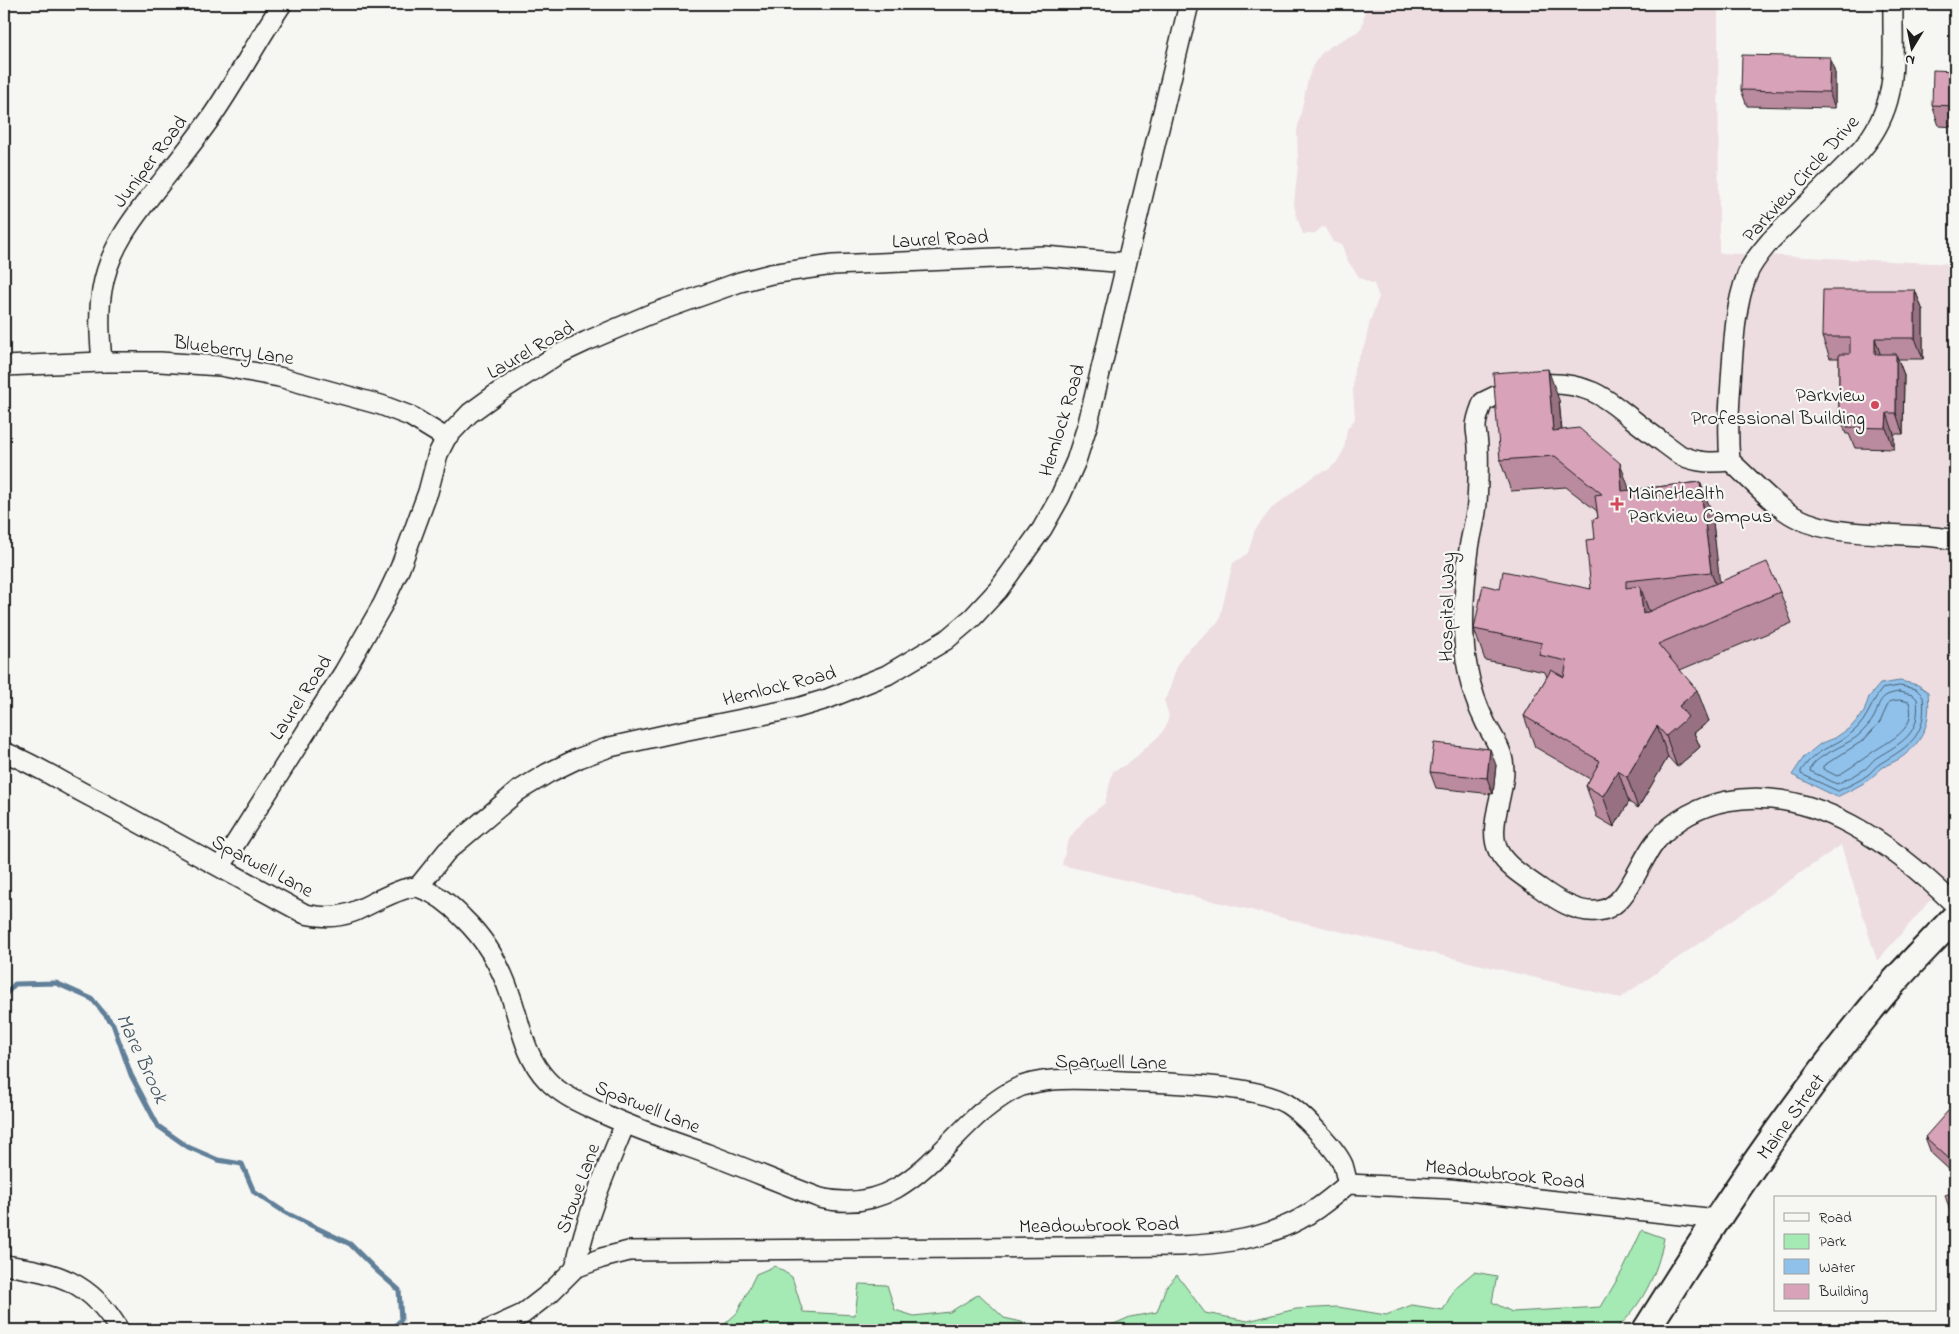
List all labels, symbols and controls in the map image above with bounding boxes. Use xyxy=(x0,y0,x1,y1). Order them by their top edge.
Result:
north arrow xyxy=(1886,22,1936,72)
text: N xyxy=(1904,48,1916,70)
street label: Parkview Circle Drive xyxy=(1736,109,1867,250)
street label: Juniper Road xyxy=(107,110,195,215)
street label: Laurel Road xyxy=(891,223,989,258)
street label: Laurel Road xyxy=(482,314,580,388)
street label: Blueberry Lane xyxy=(171,329,296,374)
street label: Hemlock Road xyxy=(1033,361,1094,480)
place label: Parkview Professional Building xyxy=(1691,382,1865,435)
marker: Parkview Professional Building xyxy=(1869,399,1881,411)
place label: MaineHealth Parkview Campus xyxy=(1628,480,1772,532)
marker: MaineHealth Parkview Campus xyxy=(1610,497,1624,511)
street label: Hospital Way xyxy=(1433,552,1464,662)
street label: Laurel Road xyxy=(264,650,341,747)
street label: Hemlock Road xyxy=(720,659,839,716)
street label: Sparwell Lane xyxy=(206,828,318,906)
water label: Mare Brook xyxy=(107,1009,175,1110)
street label: Sparwell Lane xyxy=(1055,1048,1167,1079)
street label: Maine Street xyxy=(1751,1068,1834,1167)
street label: Sparwell Lane xyxy=(590,1074,704,1143)
street label: Stowe Lane xyxy=(550,1140,609,1238)
street label: Meadowbrook Road xyxy=(1423,1153,1586,1198)
legend xyxy=(1774,1196,1936,1312)
text: Road xyxy=(1819,1207,1852,1229)
street label: Meadowbrook Road xyxy=(1019,1211,1180,1242)
text: Park xyxy=(1819,1231,1847,1253)
text: Water xyxy=(1819,1257,1855,1279)
text: Building xyxy=(1818,1281,1868,1304)

